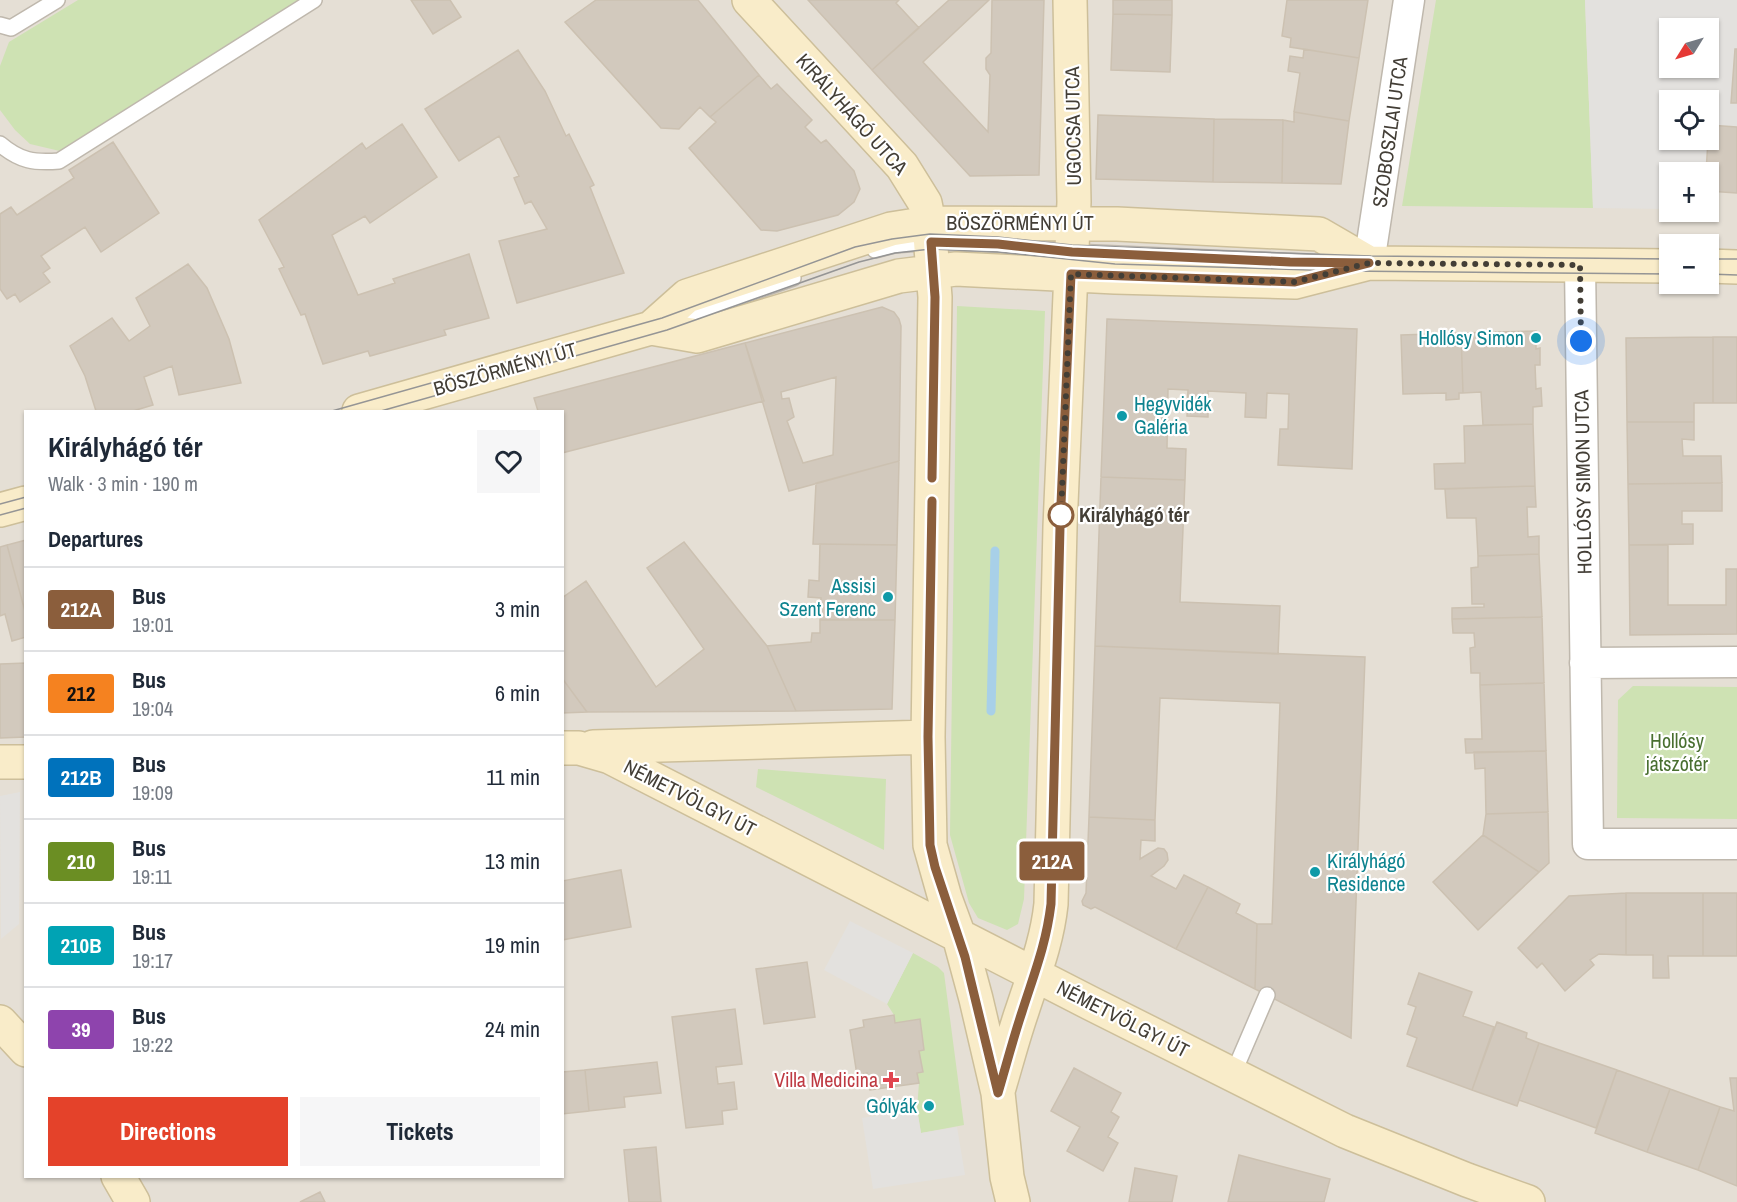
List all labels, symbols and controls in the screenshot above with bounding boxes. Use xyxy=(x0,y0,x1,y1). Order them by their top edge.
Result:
north arrow xyxy=(1659,18,1719,78)
map controls xyxy=(1659,18,1719,294)
street label: KIRÁLYHÁGÓ UTCA xyxy=(791,47,914,180)
street label: SZOBOSZLAI UTCA xyxy=(1366,55,1413,209)
street label: UGOCSA UTCA xyxy=(1058,66,1087,186)
button: locate xyxy=(1659,90,1719,150)
button: + xyxy=(1659,162,1719,222)
street label: BÖSZÖRMÉNYI ÚT xyxy=(946,209,1094,236)
button: − xyxy=(1659,234,1719,294)
place label: Hollósy Simon xyxy=(1418,324,1524,351)
your location xyxy=(1566,326,1596,356)
marker: Hollósy Simon xyxy=(1529,331,1543,345)
street label: BÖSZÖRMÉNYI ÚT xyxy=(430,335,580,402)
street label: HOLLÓSY SIMON UTCA xyxy=(1567,389,1598,575)
place label: Hegyvidék Galéria xyxy=(1134,390,1212,440)
marker: Hegyvidék Galéria xyxy=(1115,409,1129,423)
text: Királyhágó tér xyxy=(48,428,202,466)
button: heart xyxy=(477,430,540,493)
text: Walk · 3 min · 190 m xyxy=(48,470,198,497)
place label: Királyhágó tér xyxy=(1079,501,1190,528)
marker: Királyhágó tér xyxy=(1048,502,1074,528)
text: Departures xyxy=(48,524,143,554)
place label: Assisi Szent Ferenc xyxy=(779,572,876,622)
text: Bus xyxy=(132,581,166,611)
marker: Assisi Szent Ferenc xyxy=(881,590,895,604)
text: 3 min xyxy=(495,594,540,624)
text: 212A xyxy=(60,595,102,624)
text: 19:01 xyxy=(132,611,173,638)
text: Bus xyxy=(132,665,166,695)
text: 6 min xyxy=(495,678,540,708)
text: 212 xyxy=(67,679,95,708)
text: 19:04 xyxy=(132,695,173,722)
park label: Hollósy játszótér xyxy=(1645,727,1709,777)
text: Bus xyxy=(132,749,166,779)
street label: NÉMETVÖLGYI ÚT xyxy=(620,753,761,842)
text: 11 min xyxy=(486,762,540,792)
text: 212B xyxy=(60,763,102,792)
text: 19:09 xyxy=(132,779,173,806)
text: Bus xyxy=(132,833,166,863)
line badge: 212A xyxy=(1010,842,1094,880)
text: 13 min xyxy=(485,846,540,876)
text: 210 xyxy=(67,847,95,876)
text: 212A xyxy=(1031,847,1073,876)
place label: Királyhágó Residence xyxy=(1327,847,1405,897)
text: 19:11 xyxy=(132,863,172,890)
marker: Királyhágó Residence xyxy=(1308,865,1322,879)
text: Bus xyxy=(132,917,166,947)
text: 19 min xyxy=(485,930,540,960)
text: 210B xyxy=(60,931,102,960)
text: 19:17 xyxy=(132,947,173,974)
street label: NÉMETVÖLGYI ÚT xyxy=(1053,974,1194,1063)
text: Bus xyxy=(132,1001,166,1031)
text: 24 min xyxy=(485,1014,540,1044)
text: 39 xyxy=(71,1015,91,1044)
text: 19:22 xyxy=(132,1031,173,1058)
place label: Villa Medicina xyxy=(774,1066,878,1093)
marker: Villa Medicina xyxy=(882,1071,900,1089)
place label: Gólyák xyxy=(866,1092,918,1119)
button: Directions xyxy=(48,1097,288,1166)
button: Tickets xyxy=(300,1097,540,1166)
marker: Gólyák xyxy=(922,1099,936,1113)

